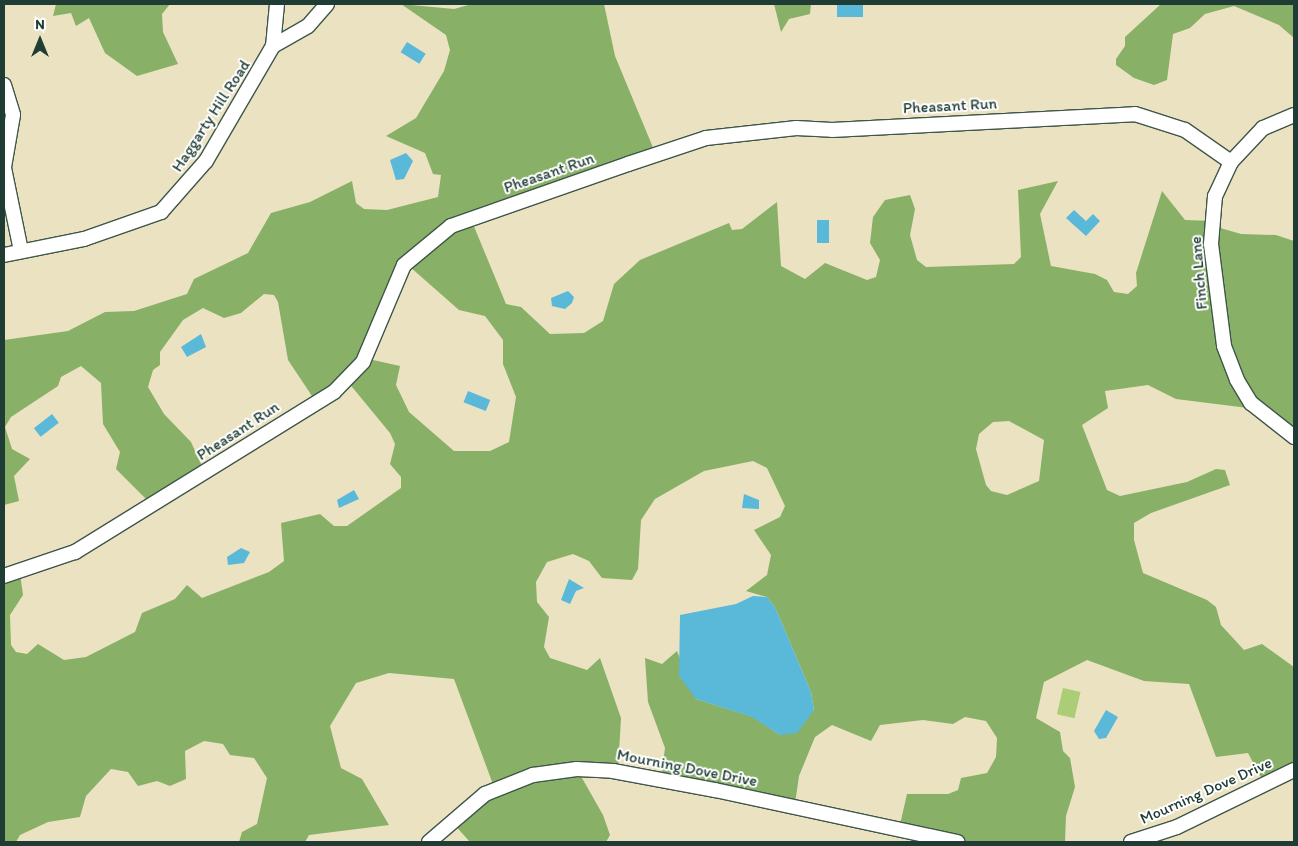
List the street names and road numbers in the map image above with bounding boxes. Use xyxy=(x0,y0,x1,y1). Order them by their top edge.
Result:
street label: Haggarty Hill Road xyxy=(168,57,254,175)
street label: Pheasant Run xyxy=(902,94,998,118)
street label: Pheasant Run xyxy=(501,148,597,198)
street label: Finch Lane xyxy=(1186,235,1212,311)
street label: Pheasant Run xyxy=(193,397,283,465)
street label: Mourning Dove Drive xyxy=(615,745,759,791)
street label: Mourning Dove Drive xyxy=(1137,753,1275,829)

